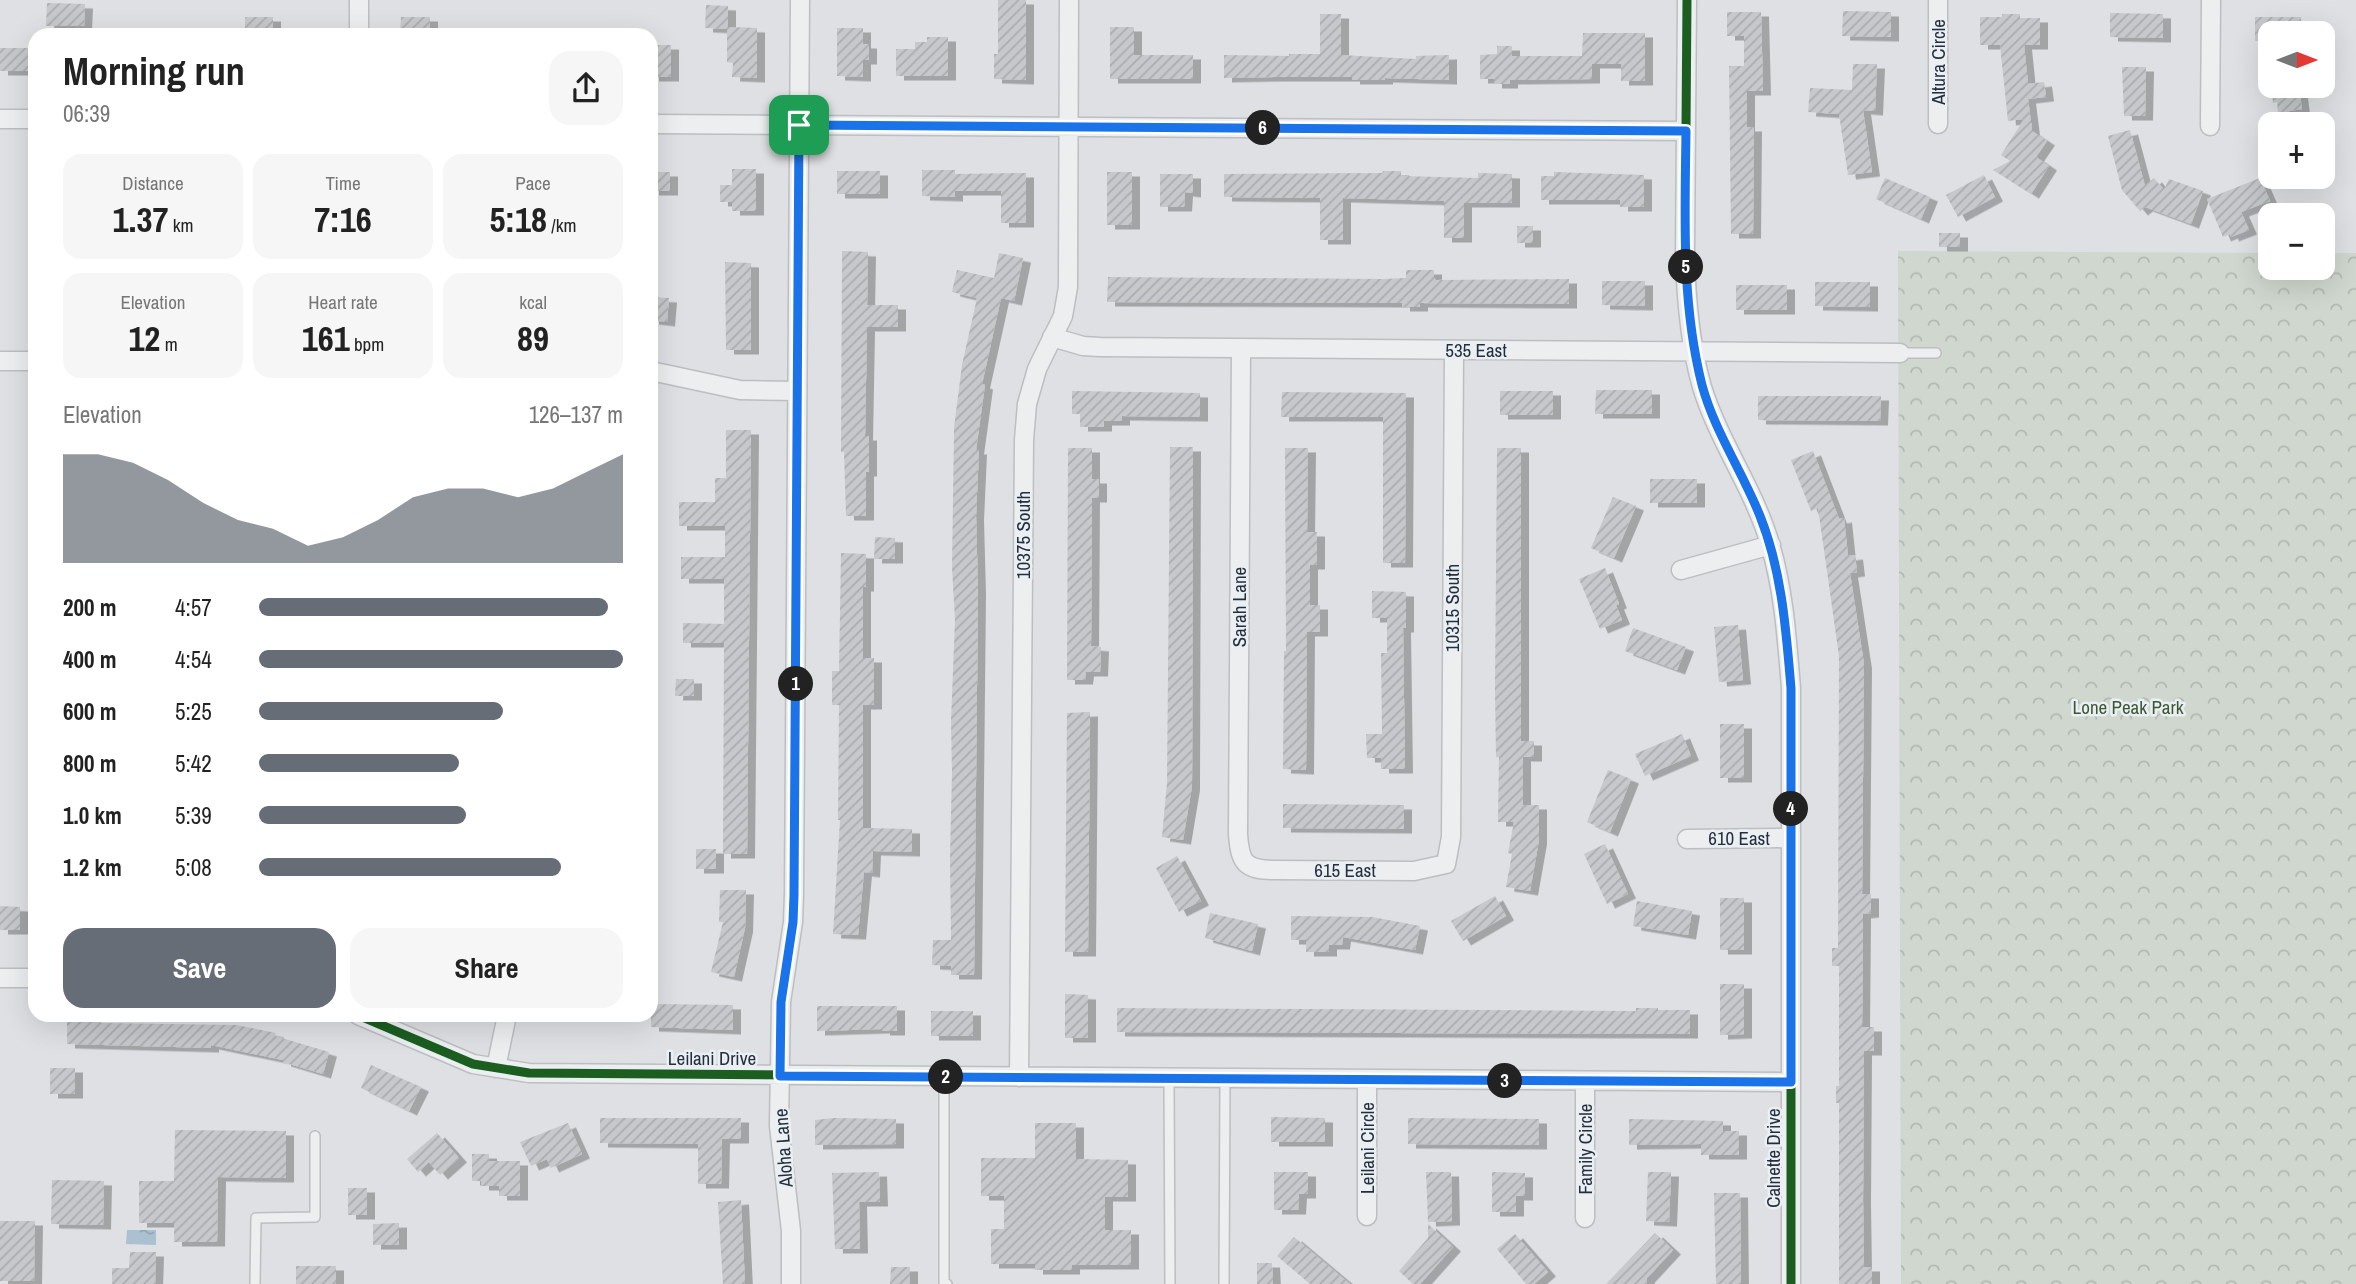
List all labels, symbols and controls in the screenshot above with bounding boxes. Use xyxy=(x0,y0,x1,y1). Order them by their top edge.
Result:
street label: Altura Circle xyxy=(1925,19,1951,106)
north arrow xyxy=(2258,21,2334,98)
map controls xyxy=(2258,21,2335,280)
text: Morning run xyxy=(63,46,245,97)
button: share xyxy=(549,51,623,125)
pin xyxy=(769,95,829,155)
text: 06:39 xyxy=(63,98,110,129)
icon: arrive xyxy=(780,106,818,144)
pin: 6 xyxy=(1246,110,1280,146)
button: + xyxy=(2258,112,2335,189)
text: 6 xyxy=(1258,114,1267,140)
text: Distance xyxy=(122,170,184,196)
text: Time xyxy=(325,170,361,196)
text: Pace xyxy=(515,170,551,196)
text: 1.37 xyxy=(113,196,168,243)
text: 7:16 xyxy=(314,196,372,243)
text: 5:18 xyxy=(490,196,547,243)
button: − xyxy=(2258,203,2335,280)
text: km xyxy=(168,212,193,238)
text: /km xyxy=(547,212,576,238)
pin: 5 xyxy=(1668,250,1704,284)
text: 5 xyxy=(1681,253,1690,279)
text: Elevation xyxy=(121,289,185,315)
text: Heart rate xyxy=(308,289,378,315)
text: kcal xyxy=(519,289,547,315)
text: 12 xyxy=(128,315,160,362)
text: 161 xyxy=(302,315,350,362)
text: 89 xyxy=(517,315,549,362)
text: m xyxy=(160,331,178,357)
text: bpm xyxy=(350,331,384,357)
street label: 535 East xyxy=(1445,337,1507,363)
text: Elevation xyxy=(63,399,142,430)
text: 126–137 m xyxy=(529,399,623,430)
street label: 10375 South xyxy=(1010,491,1036,579)
street label: 10315 South xyxy=(1439,564,1465,652)
street label: Sarah Lane xyxy=(1226,567,1252,647)
text: 200 m xyxy=(63,592,116,623)
text: 4:57 xyxy=(175,592,212,623)
text: 400 m xyxy=(63,644,116,675)
text: 4:54 xyxy=(175,644,212,675)
pin: 1 xyxy=(778,666,814,702)
text: 1 xyxy=(791,670,800,696)
park label: Lone Peak Park xyxy=(2073,694,2184,720)
text: 600 m xyxy=(63,696,116,727)
text: 5:25 xyxy=(175,696,212,727)
text: 800 m xyxy=(63,748,116,779)
text: 5:42 xyxy=(175,748,212,779)
pin: 4 xyxy=(1774,792,1809,826)
text: 4 xyxy=(1786,795,1795,821)
text: 1.0 km xyxy=(63,800,122,831)
text: 5:39 xyxy=(175,800,212,831)
street label: 610 East xyxy=(1708,825,1770,851)
text: 1.2 km xyxy=(63,852,122,883)
text: 5:08 xyxy=(175,852,212,883)
street label: 615 East xyxy=(1314,857,1376,883)
button: Save xyxy=(63,928,336,1008)
button: Share xyxy=(350,928,623,1008)
street label: Leilani Drive xyxy=(668,1045,756,1071)
pin: 2 xyxy=(928,1060,964,1094)
text: 2 xyxy=(941,1063,950,1089)
pin: 3 xyxy=(1488,1064,1522,1098)
text: 3 xyxy=(1500,1067,1509,1093)
street label: Leilani Circle xyxy=(1354,1102,1380,1194)
street label: Family Circle xyxy=(1572,1104,1598,1195)
street label: Aloha Lane xyxy=(767,1108,799,1189)
street label: Calnette Drive xyxy=(1760,1108,1786,1208)

